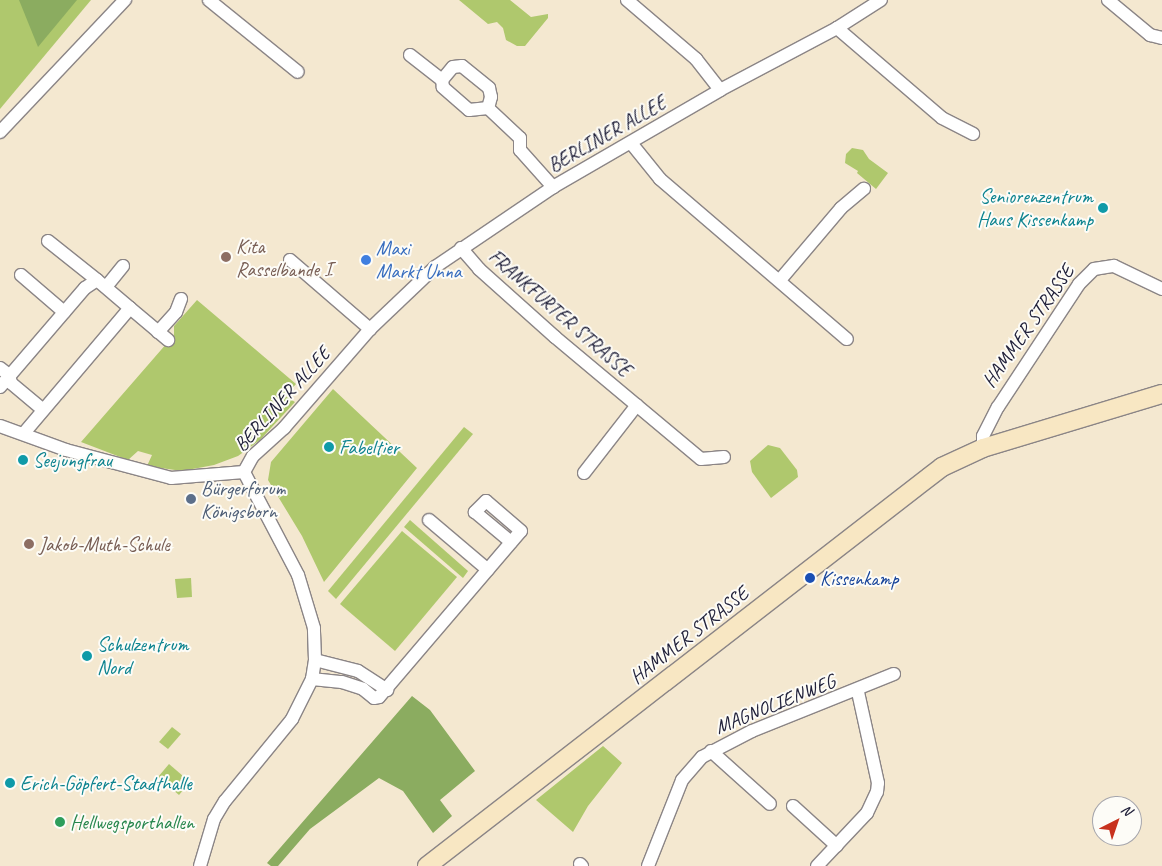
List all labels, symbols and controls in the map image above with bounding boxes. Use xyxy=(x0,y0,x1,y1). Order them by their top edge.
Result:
street label: BERLINER ALLEE xyxy=(544,91,670,177)
place label: Seniorenzentrum Haus Kissenkamp xyxy=(976,185,1093,232)
marker: Seniorenzentrum Haus Kissenkamp xyxy=(1097,202,1109,214)
place label: Kita Rasselbande I xyxy=(236,234,332,281)
place label: Maxi Markt Unna xyxy=(376,236,461,283)
street label: FRANKFURTER STRASSE xyxy=(484,245,636,381)
marker: Kita Rasselbande I xyxy=(220,251,232,263)
marker: Maxi Markt Unna xyxy=(360,254,372,266)
street label: HAMMER STRASSE xyxy=(977,260,1079,392)
street label: BERLINER ALLEE xyxy=(229,342,335,456)
place label: Fabeltier xyxy=(339,435,399,459)
marker: Fabeltier xyxy=(323,441,335,453)
place label: Seejungfrau xyxy=(33,448,112,472)
marker: Seejungfrau xyxy=(17,454,29,466)
place label: Bürgerforum Königsborn xyxy=(201,476,285,523)
marker: Bürgerforum Königsborn xyxy=(185,493,197,505)
place label: Jakob-Muth-Schule xyxy=(39,532,170,556)
marker: Jakob-Muth-Schule xyxy=(23,538,35,550)
place label: Kissenkamp xyxy=(820,566,898,590)
marker: Kissenkamp xyxy=(804,572,816,584)
street label: HAMMER STRASSE xyxy=(625,581,753,689)
place label: Schulzentrum Nord xyxy=(97,632,189,679)
marker: Schulzentrum Nord xyxy=(81,650,93,662)
street label: MAGNOLIENWEG xyxy=(711,669,839,739)
place label: Erich-Göpfert-Stadthalle xyxy=(20,771,192,795)
marker: Erich-Göpfert-Stadthalle xyxy=(4,777,16,789)
north arrow xyxy=(1092,796,1142,846)
text: N xyxy=(1118,801,1135,819)
place label: Hellwegsporthallen xyxy=(70,810,194,834)
marker: Hellwegsporthallen xyxy=(54,816,66,828)

